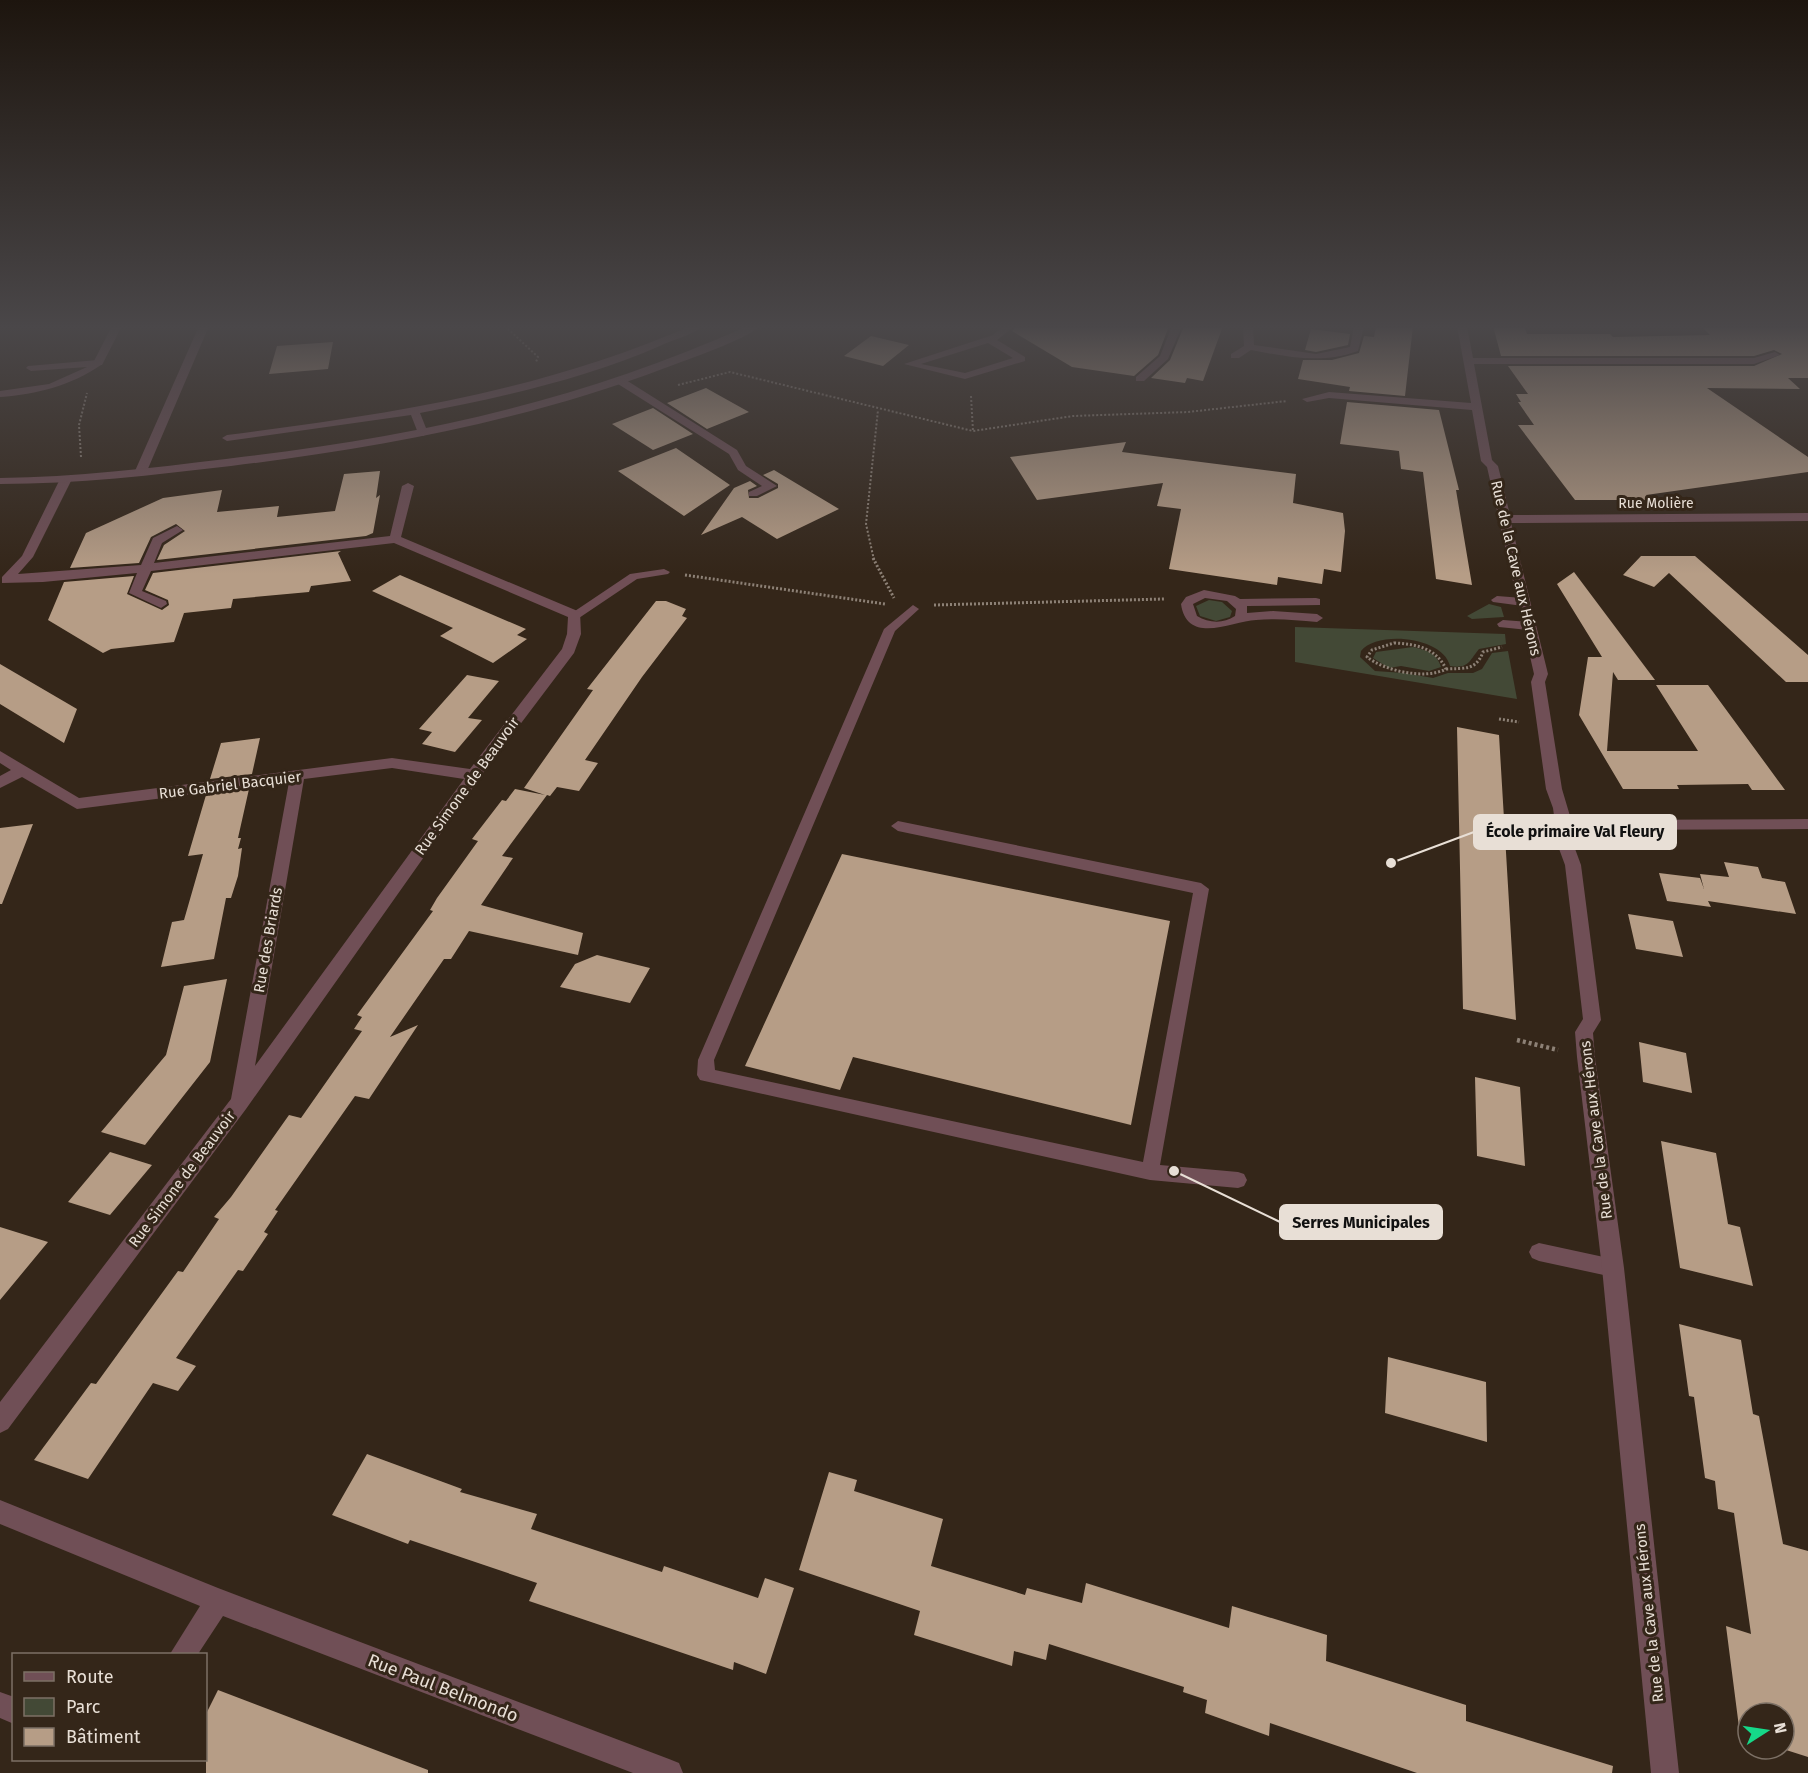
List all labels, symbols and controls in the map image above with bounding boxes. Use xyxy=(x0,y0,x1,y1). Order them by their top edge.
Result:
street label: Rue de la Cave aux Hérons xyxy=(1487,478,1545,658)
street label: Rue Molière xyxy=(1618,495,1694,512)
street label: Rue Simone de Beauvoir xyxy=(411,713,523,859)
street label: Rue Gabriel Bacquier xyxy=(158,767,302,803)
callout: École primaire Val Fleury xyxy=(1474,815,1676,849)
text: École primaire Val Fleury xyxy=(1486,821,1665,841)
street label: Rue des Briards xyxy=(250,886,286,994)
street label: Rue de la Cave aux Hérons xyxy=(1576,1040,1616,1220)
street label: Rue Simone de Beauvoir xyxy=(125,1107,239,1251)
callout: Serres Municipales xyxy=(1280,1205,1442,1239)
text: Serres Municipales xyxy=(1292,1213,1430,1232)
street label: Rue de la Cave aux Hérons xyxy=(1631,1523,1667,1703)
street label: Rue Paul Belmondo xyxy=(365,1649,521,1727)
legend xyxy=(12,1653,207,1761)
text: Route xyxy=(66,1666,114,1688)
text: Parc xyxy=(66,1696,101,1718)
north arrow xyxy=(1736,1701,1796,1761)
text: N xyxy=(1770,1721,1791,1735)
text: Bâtiment xyxy=(66,1726,141,1748)

